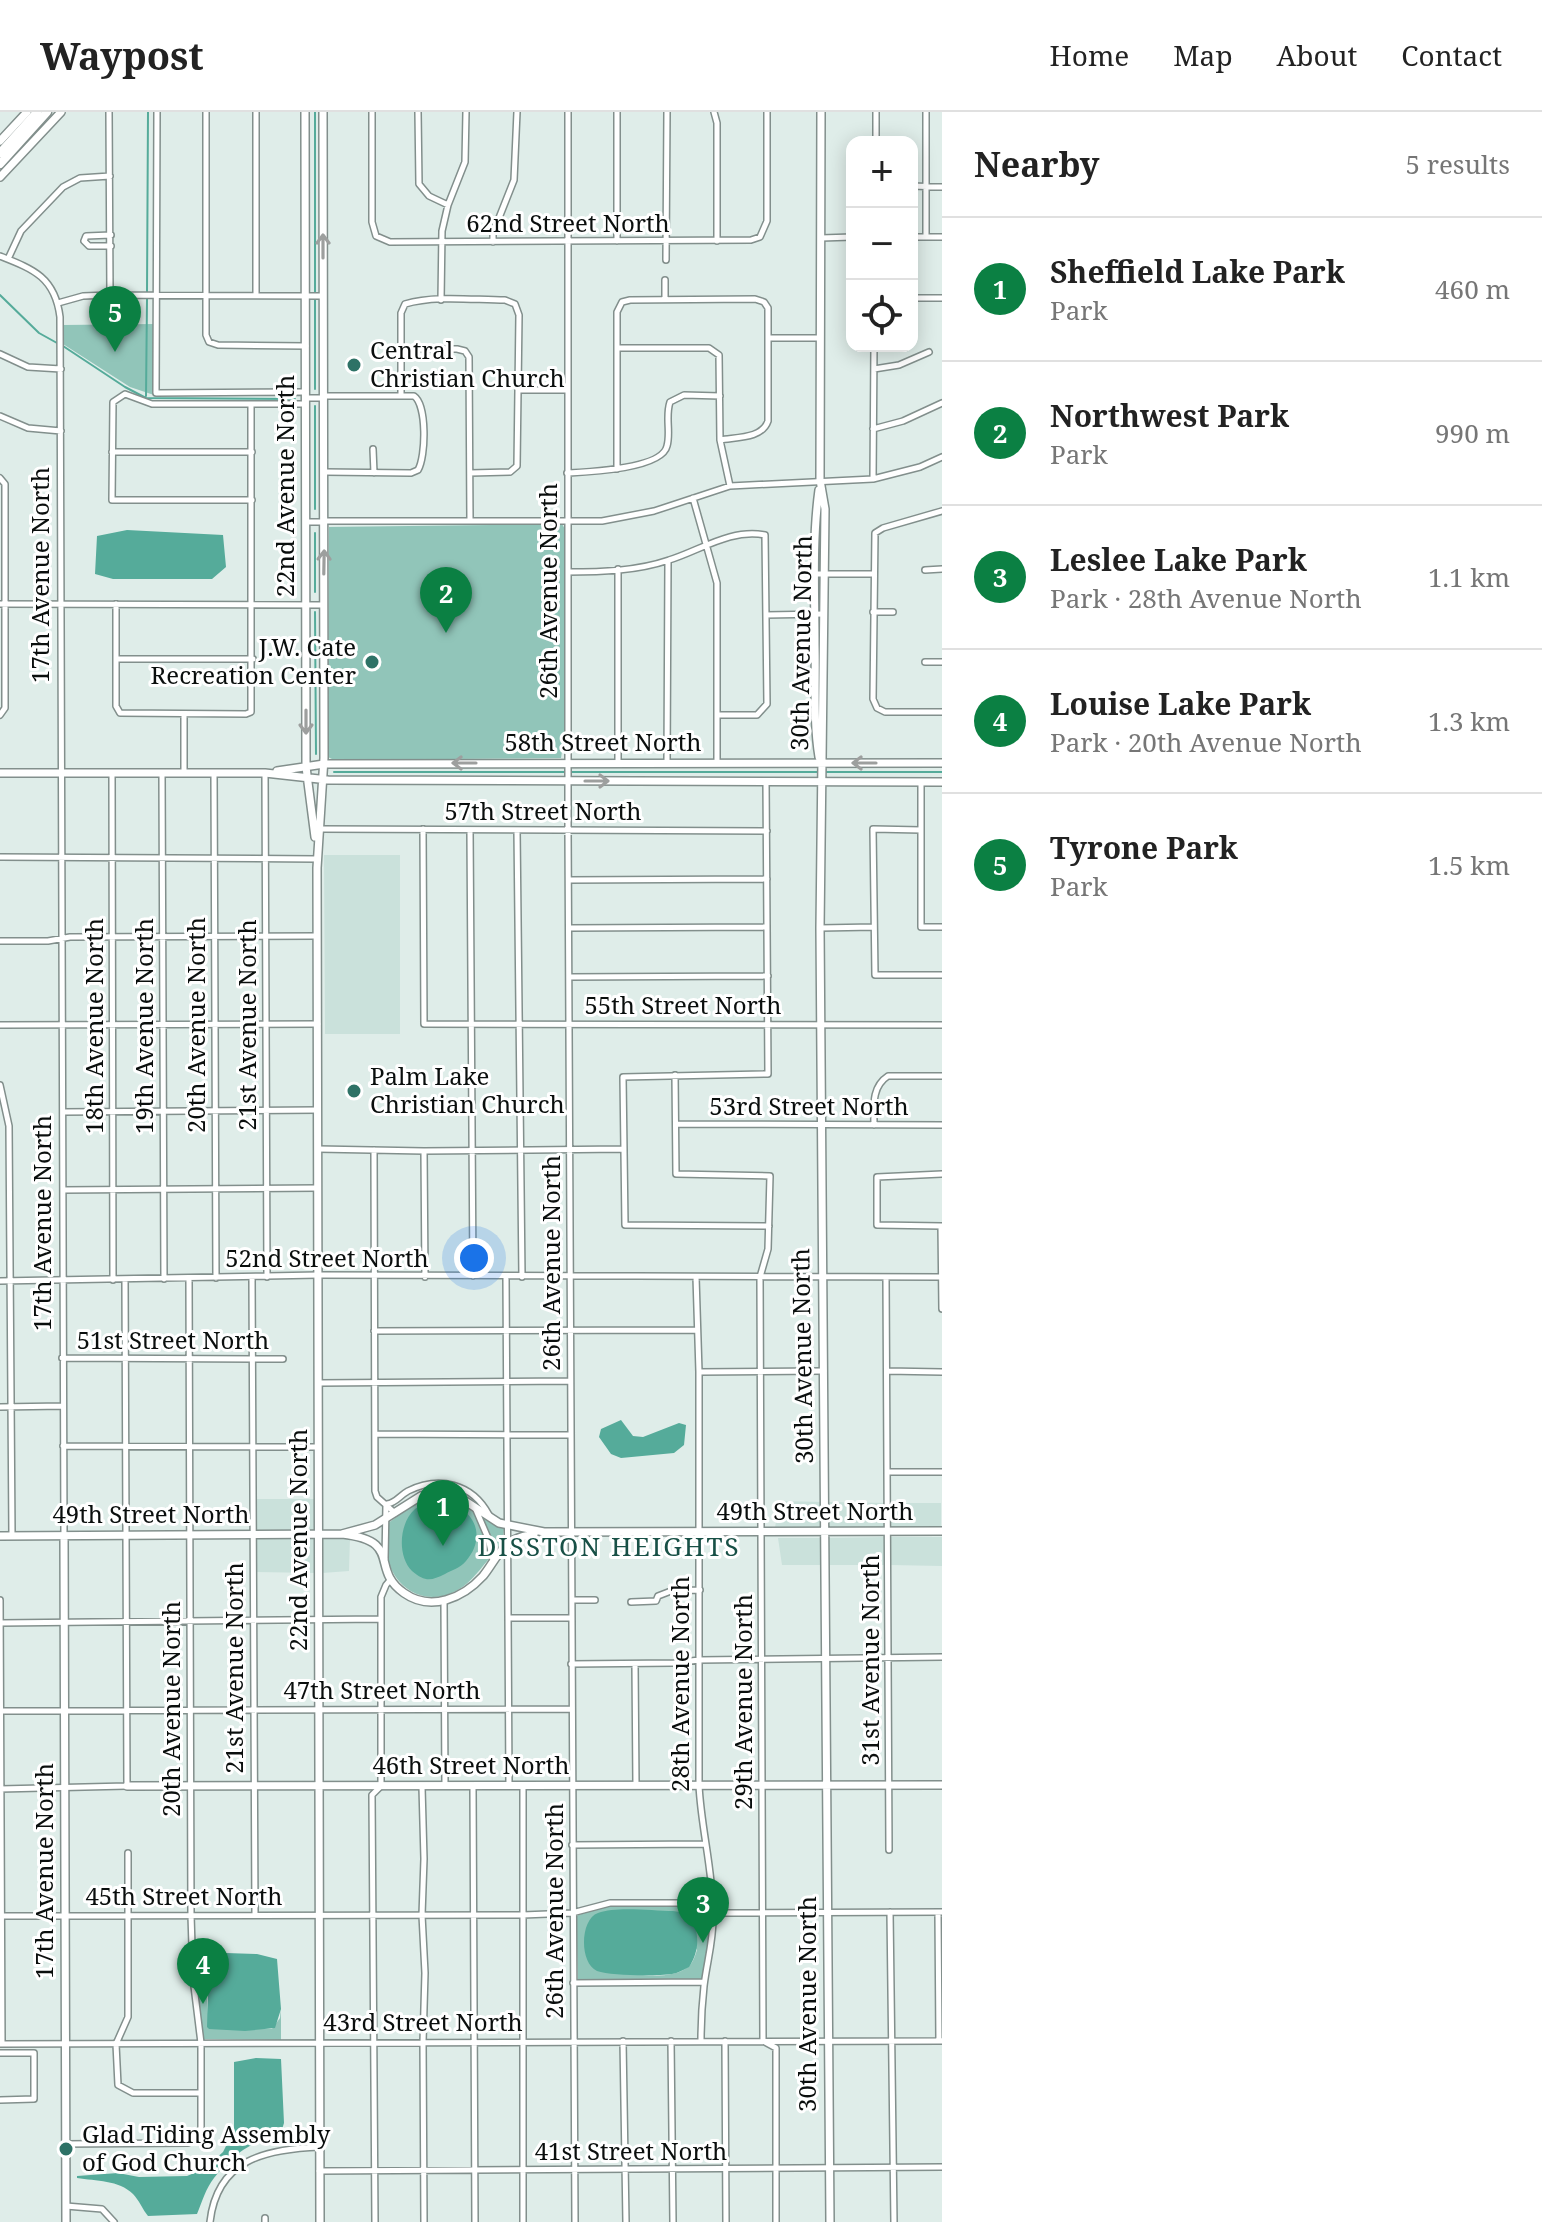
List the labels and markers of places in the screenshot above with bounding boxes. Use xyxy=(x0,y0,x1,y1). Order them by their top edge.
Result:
pin: 5 xyxy=(89,286,141,352)
place label: Central Christian Church xyxy=(370,333,565,394)
marker: Central Christian Church xyxy=(345,356,363,374)
pin: 2 xyxy=(420,567,472,633)
place label: J.W. Cate Recreation Center xyxy=(151,630,356,691)
marker: J.W. Cate Recreation Center xyxy=(363,653,381,671)
place label: Palm Lake Christian Church xyxy=(370,1059,565,1120)
marker: Palm Lake Christian Church xyxy=(345,1082,363,1100)
pin: 1 xyxy=(417,1480,469,1546)
pin: 3 xyxy=(677,1877,729,1943)
pin: 4 xyxy=(177,1938,229,2004)
place label: Glad Tiding Assembly of God Church xyxy=(82,2117,331,2178)
marker: Glad Tiding Assembly of God Church xyxy=(57,2140,75,2158)

